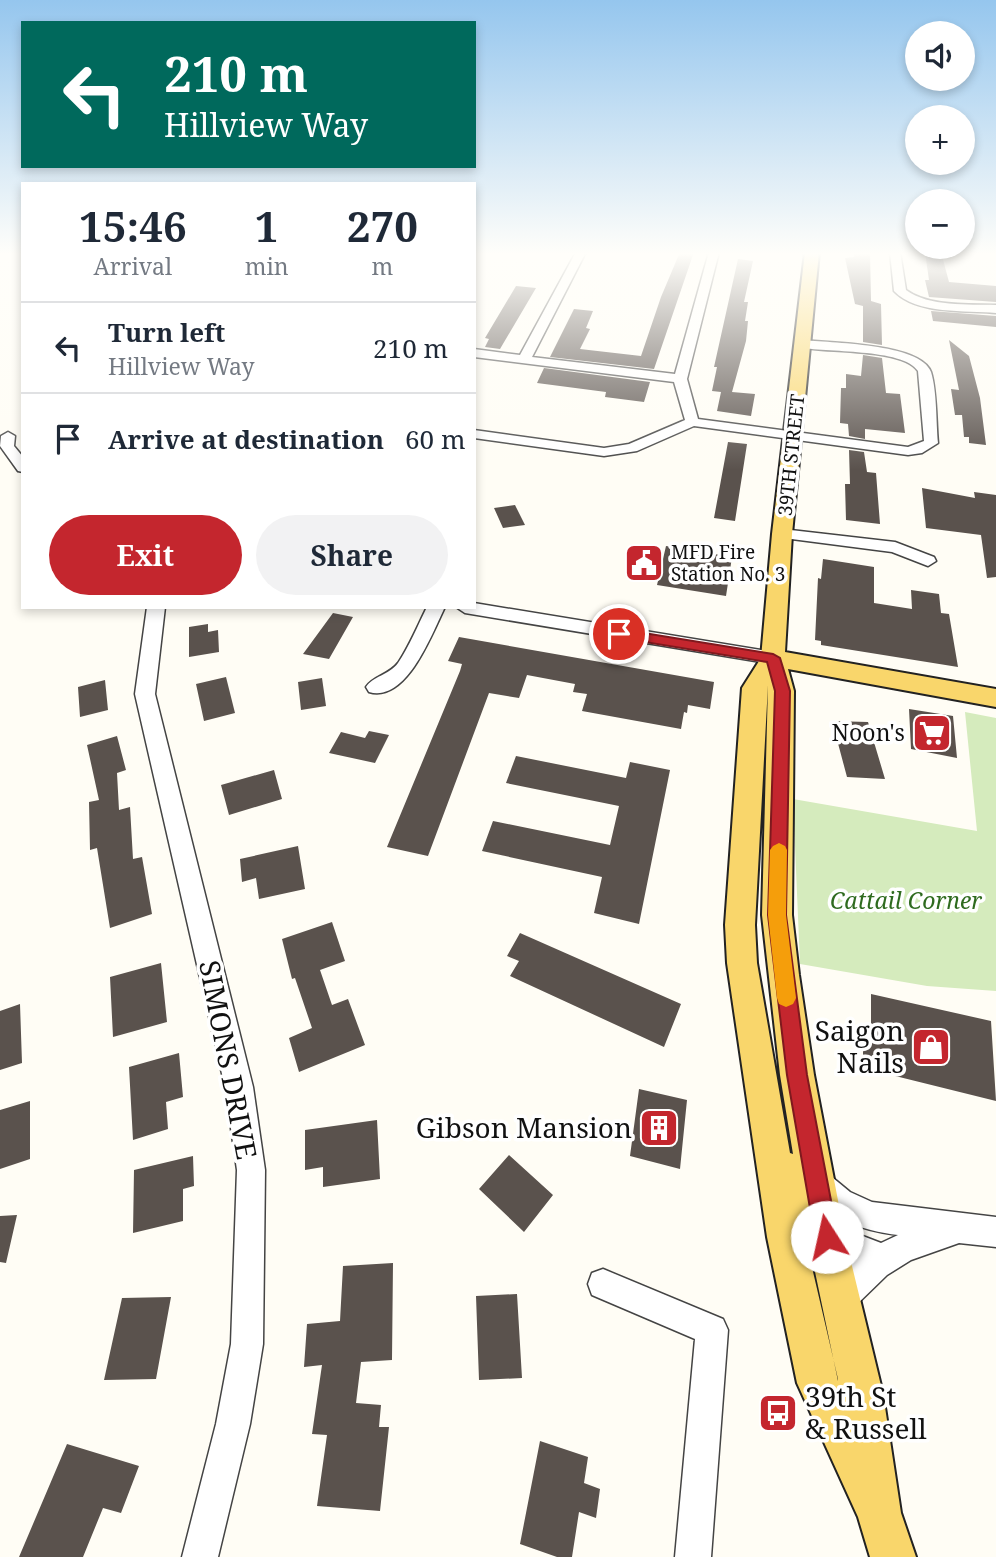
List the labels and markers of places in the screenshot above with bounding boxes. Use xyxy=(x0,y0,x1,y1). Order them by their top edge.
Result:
place label: MFD Fire Station No. 3 xyxy=(671,539,785,587)
public building icon: MFD Fire Station No. 3 xyxy=(623,542,665,584)
pin xyxy=(589,604,649,664)
supermarket icon: Noon's xyxy=(911,712,953,754)
place label: Noon's xyxy=(832,716,905,748)
place label: Saigon Nails xyxy=(815,1011,904,1081)
shop icon: Saigon Nails xyxy=(910,1026,952,1068)
building icon: Gibson Mansion xyxy=(638,1107,680,1149)
place label: Gibson Mansion xyxy=(416,1108,632,1146)
place label: 39th St & Russell xyxy=(805,1377,927,1447)
bus stop icon: 39th St & Russell xyxy=(757,1392,799,1434)

